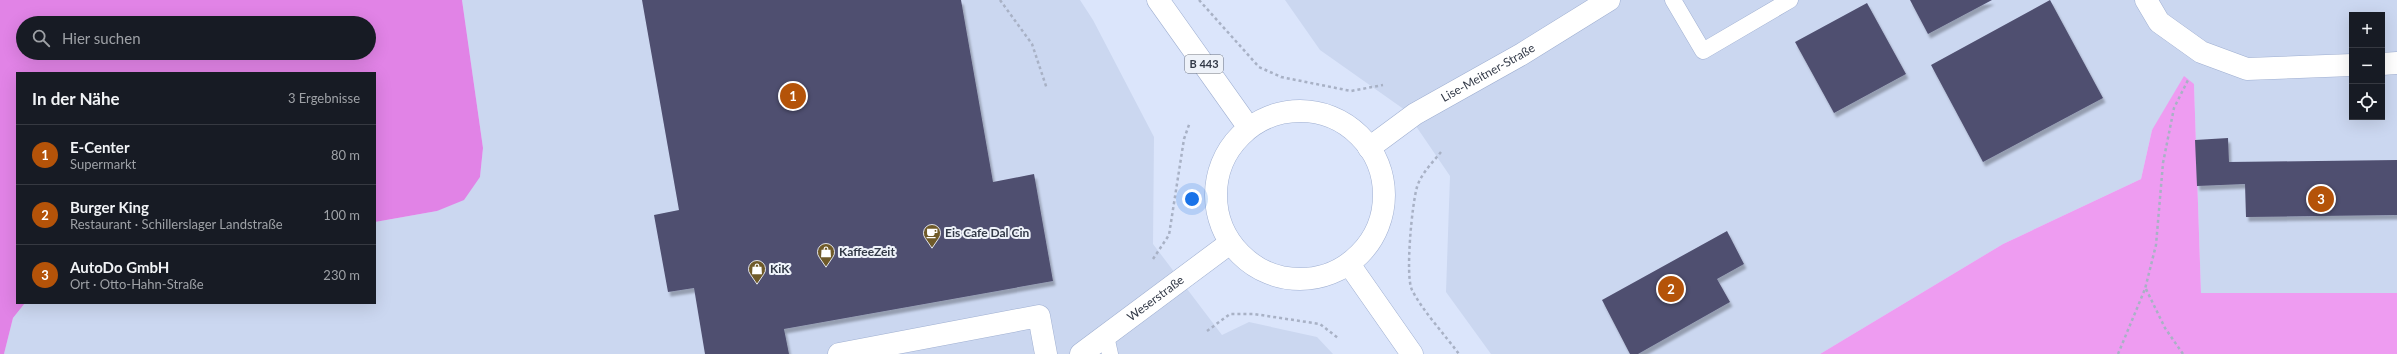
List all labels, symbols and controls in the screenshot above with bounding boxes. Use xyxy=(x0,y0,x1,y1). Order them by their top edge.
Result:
map controls xyxy=(2349,12,2385,120)
button: + xyxy=(2349,12,2385,48)
search box xyxy=(16,16,376,60)
icon: search xyxy=(30,27,52,49)
text: Hier suchen xyxy=(62,29,141,47)
street label: Lise-Meitner-Straße xyxy=(1438,40,1537,105)
button: − xyxy=(2349,48,2385,84)
road number: B 443 xyxy=(1185,55,1223,73)
pin: 1 xyxy=(780,81,806,111)
button: locate xyxy=(2349,84,2385,120)
text: In der Nähe xyxy=(32,88,120,109)
text: 3 Ergebnisse xyxy=(288,90,360,106)
text: E-Center xyxy=(70,138,129,156)
text: 1 xyxy=(41,147,49,163)
text: 80 m xyxy=(331,147,360,163)
text: Supermarkt xyxy=(70,156,136,172)
pin: 3 xyxy=(2308,184,2334,214)
your location xyxy=(1182,189,1202,209)
text: Burger King xyxy=(70,198,149,216)
text: 2 xyxy=(41,207,49,223)
text: 100 m xyxy=(323,207,360,223)
text: Restaurant · Schillerslager Landstraße xyxy=(70,216,283,232)
cafe icon: Eis Cafe Dal Cin xyxy=(922,223,942,248)
place label: Eis Cafe Dal Cin xyxy=(945,225,1029,240)
shop icon: KaffeeZeit xyxy=(816,242,836,267)
place label: KaffeeZeit xyxy=(839,244,895,259)
text: AutoDo GmbH xyxy=(70,258,169,276)
shop icon: KiK xyxy=(747,259,767,284)
place label: KiK xyxy=(770,261,790,276)
text: 3 xyxy=(41,267,49,283)
text: 230 m xyxy=(323,267,360,283)
street label: Weserstraße xyxy=(1124,272,1187,324)
pin: 2 xyxy=(1658,274,1684,304)
text: Ort · Otto-Hahn-Straße xyxy=(70,276,204,292)

